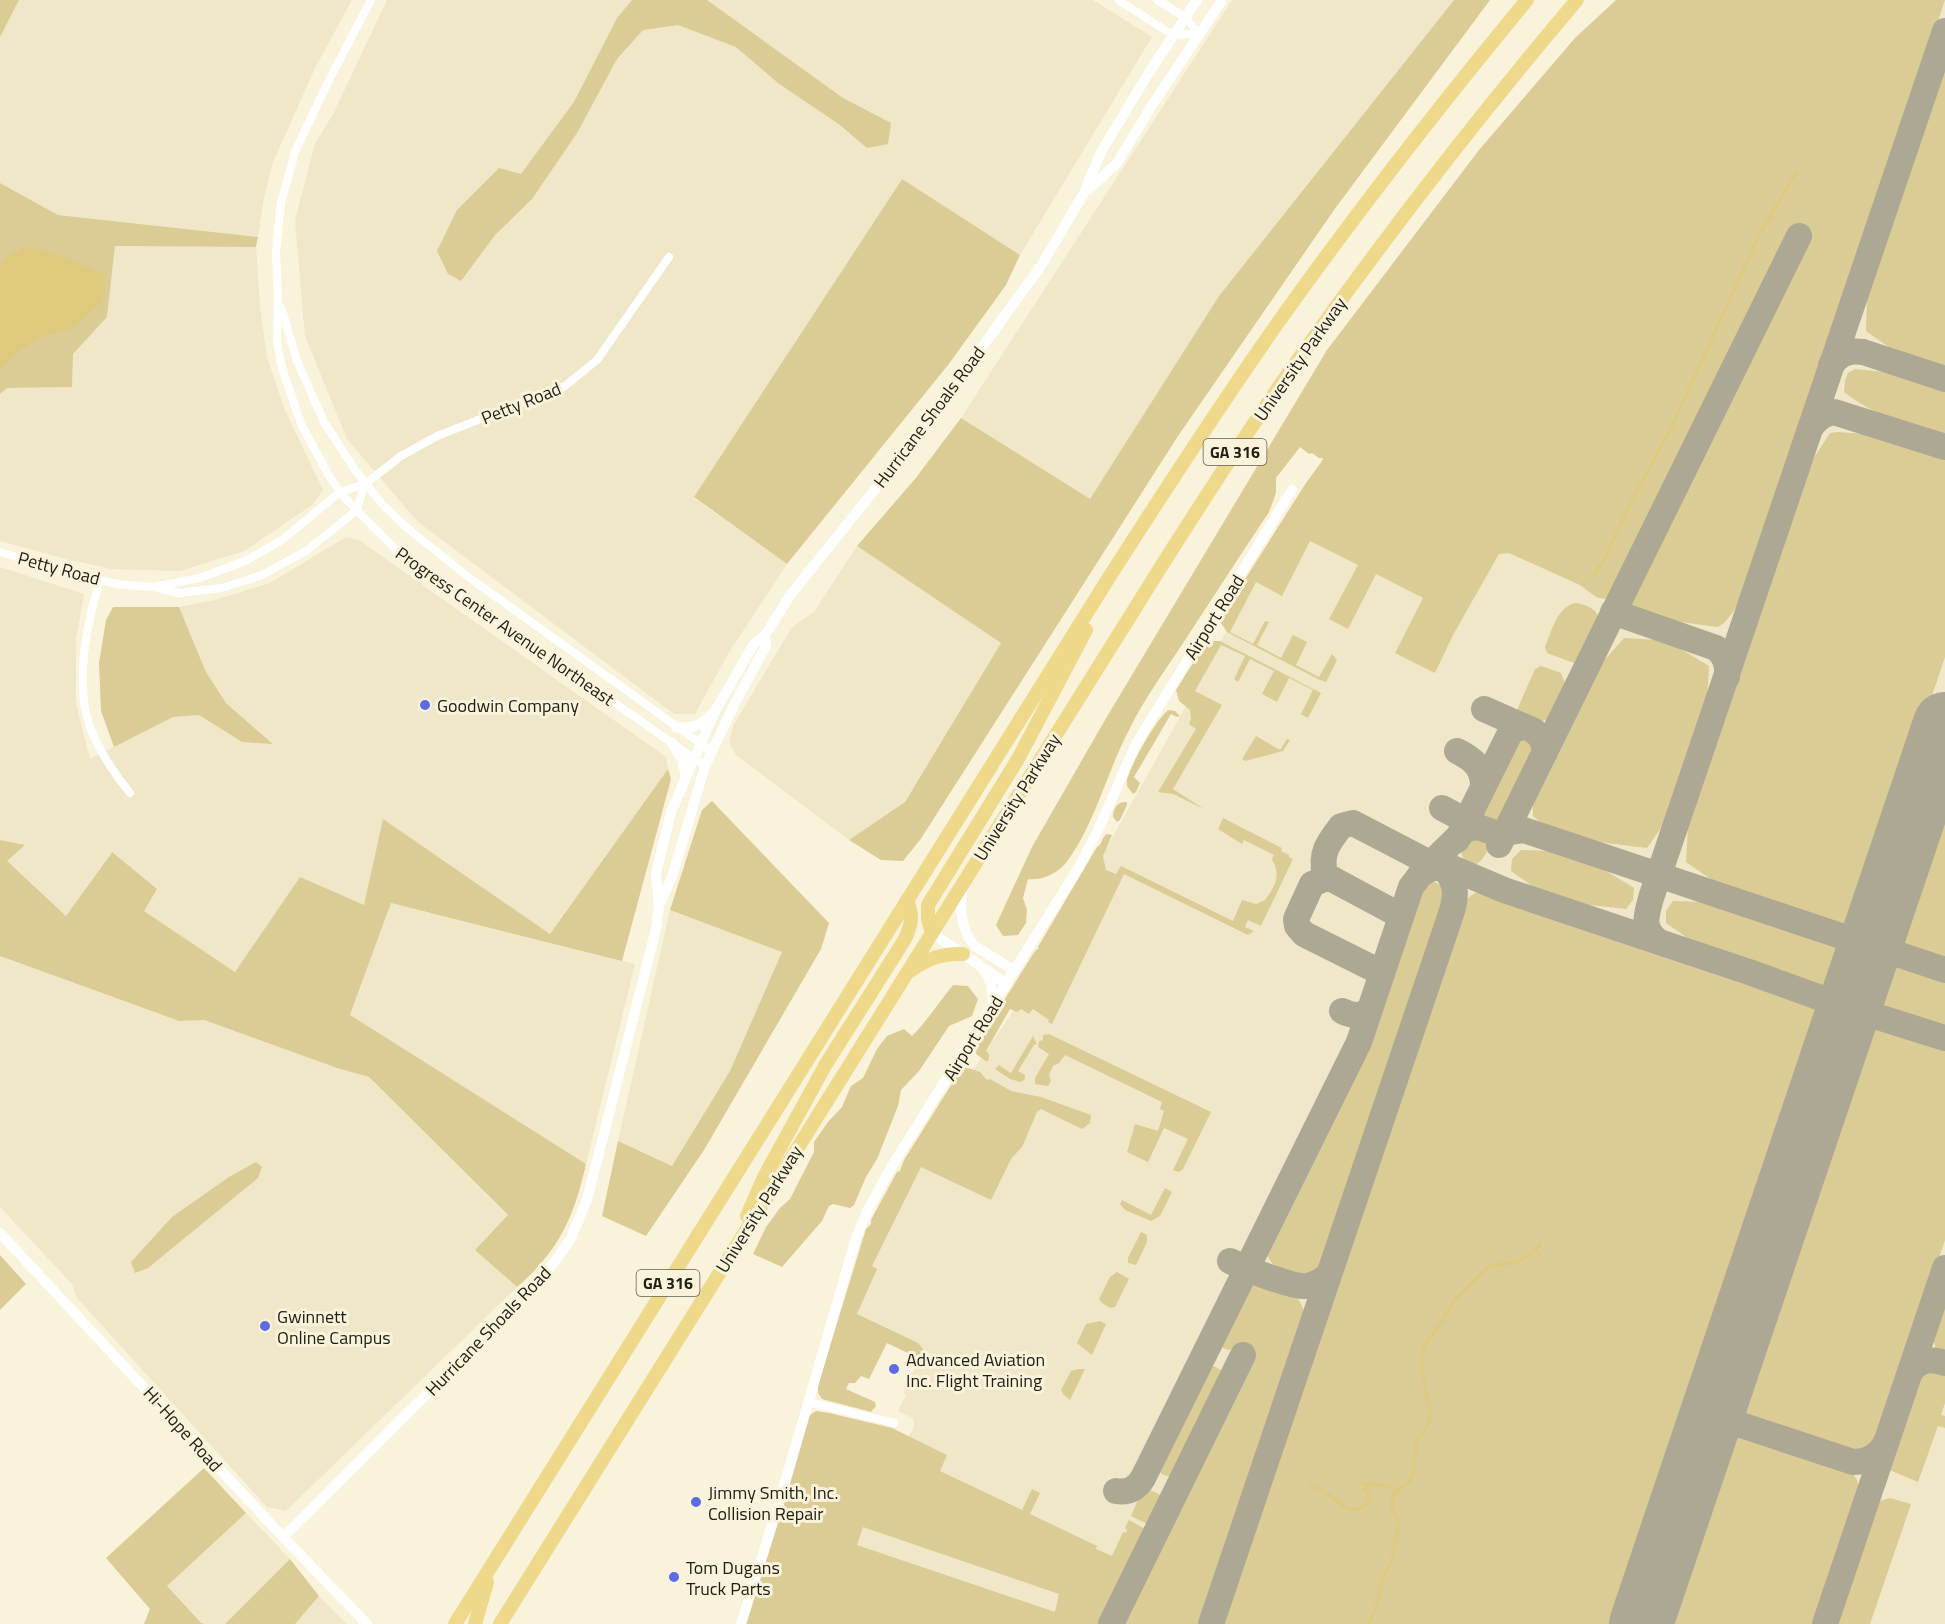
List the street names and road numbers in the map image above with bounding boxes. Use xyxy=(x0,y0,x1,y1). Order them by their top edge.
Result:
street label: University Parkway xyxy=(1247,291,1353,427)
street label: Hurricane Shoals Road xyxy=(867,341,991,493)
street label: Petty Road xyxy=(477,375,565,431)
road number: GA 316 xyxy=(1204,439,1266,465)
street label: Progress Center Avenue Northeast xyxy=(390,540,621,713)
street label: Petty Road xyxy=(15,544,103,592)
street label: Airport Road xyxy=(1177,569,1251,665)
street label: University Parkway xyxy=(967,728,1067,866)
street label: Airport Road xyxy=(936,990,1010,1086)
street label: University Parkway xyxy=(709,1140,809,1278)
street label: Hurricane Shoals Road xyxy=(419,1260,557,1402)
road number: GA 316 xyxy=(636,1270,700,1296)
street label: Hi-Hope Road xyxy=(137,1380,229,1478)

